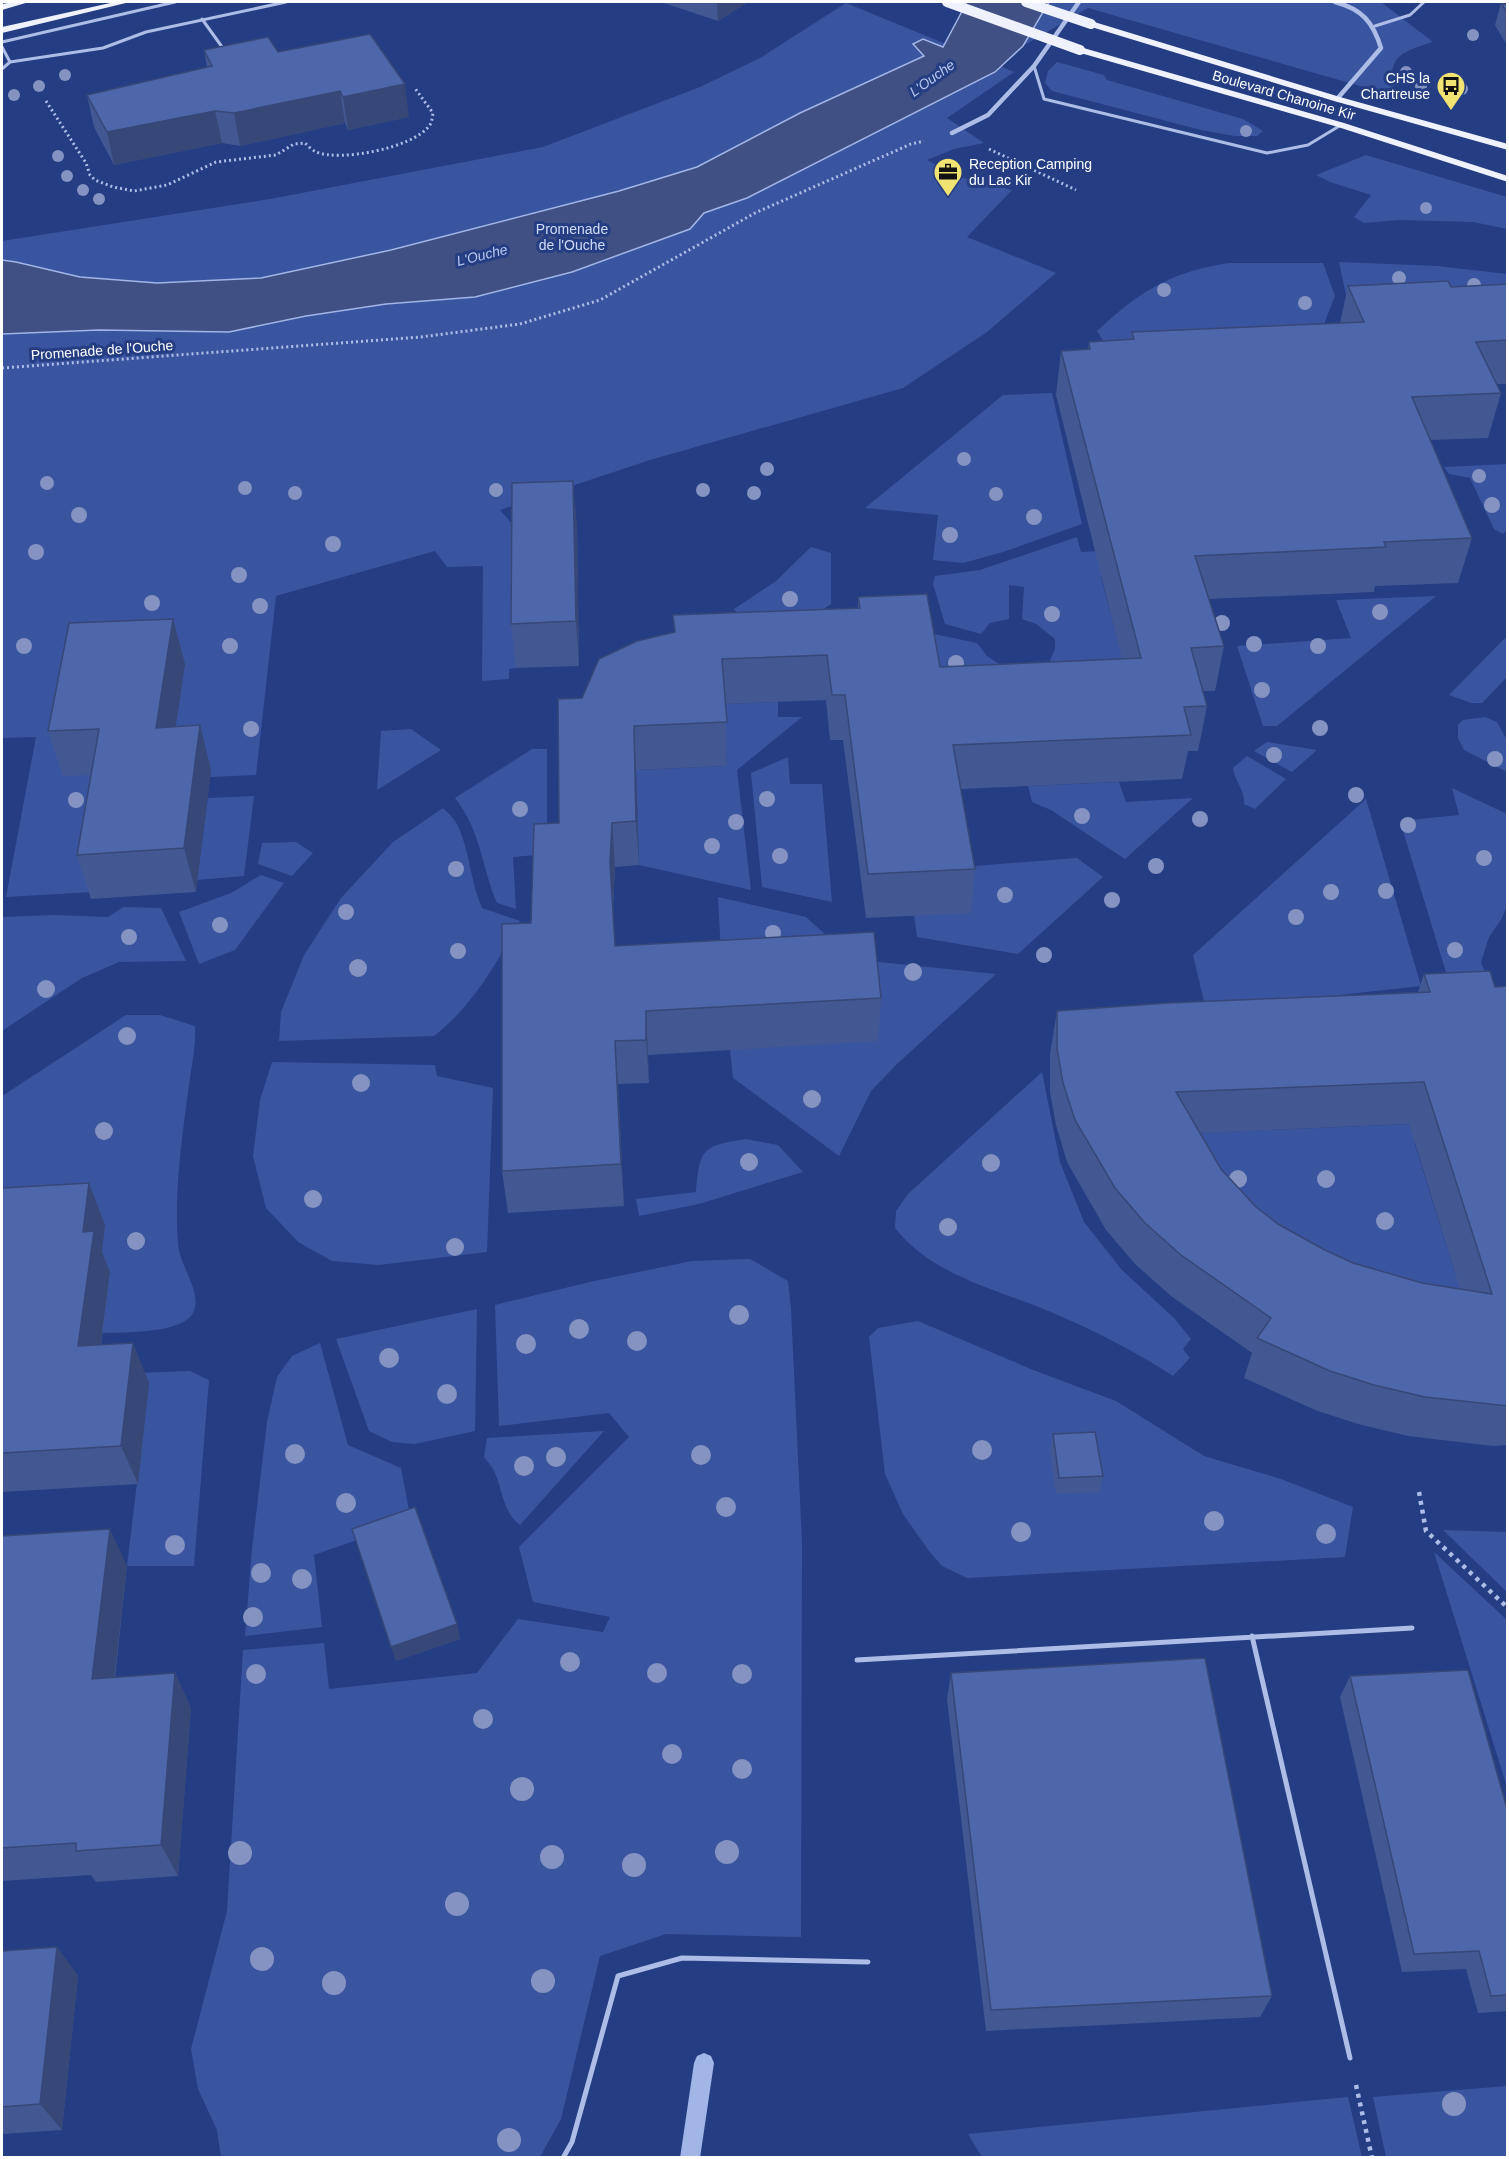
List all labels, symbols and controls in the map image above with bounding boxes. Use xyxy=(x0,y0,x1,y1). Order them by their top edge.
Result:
water label: L'Ouche xyxy=(906,56,958,100)
street label: Boulevard Chanoine Kir xyxy=(1211,67,1358,123)
place label: CHS la Chartreuse xyxy=(1361,70,1430,102)
bus stop icon: CHS la Chartreuse xyxy=(1435,70,1467,112)
office icon: Reception Camping du Lac Kir xyxy=(932,156,964,198)
place label: Reception Camping du Lac Kir xyxy=(969,156,1092,188)
park label: Promenade de l'Ouche xyxy=(536,221,608,253)
water label: L'Ouche xyxy=(455,241,509,269)
street label: Promenade de l'Ouche xyxy=(30,337,174,363)

